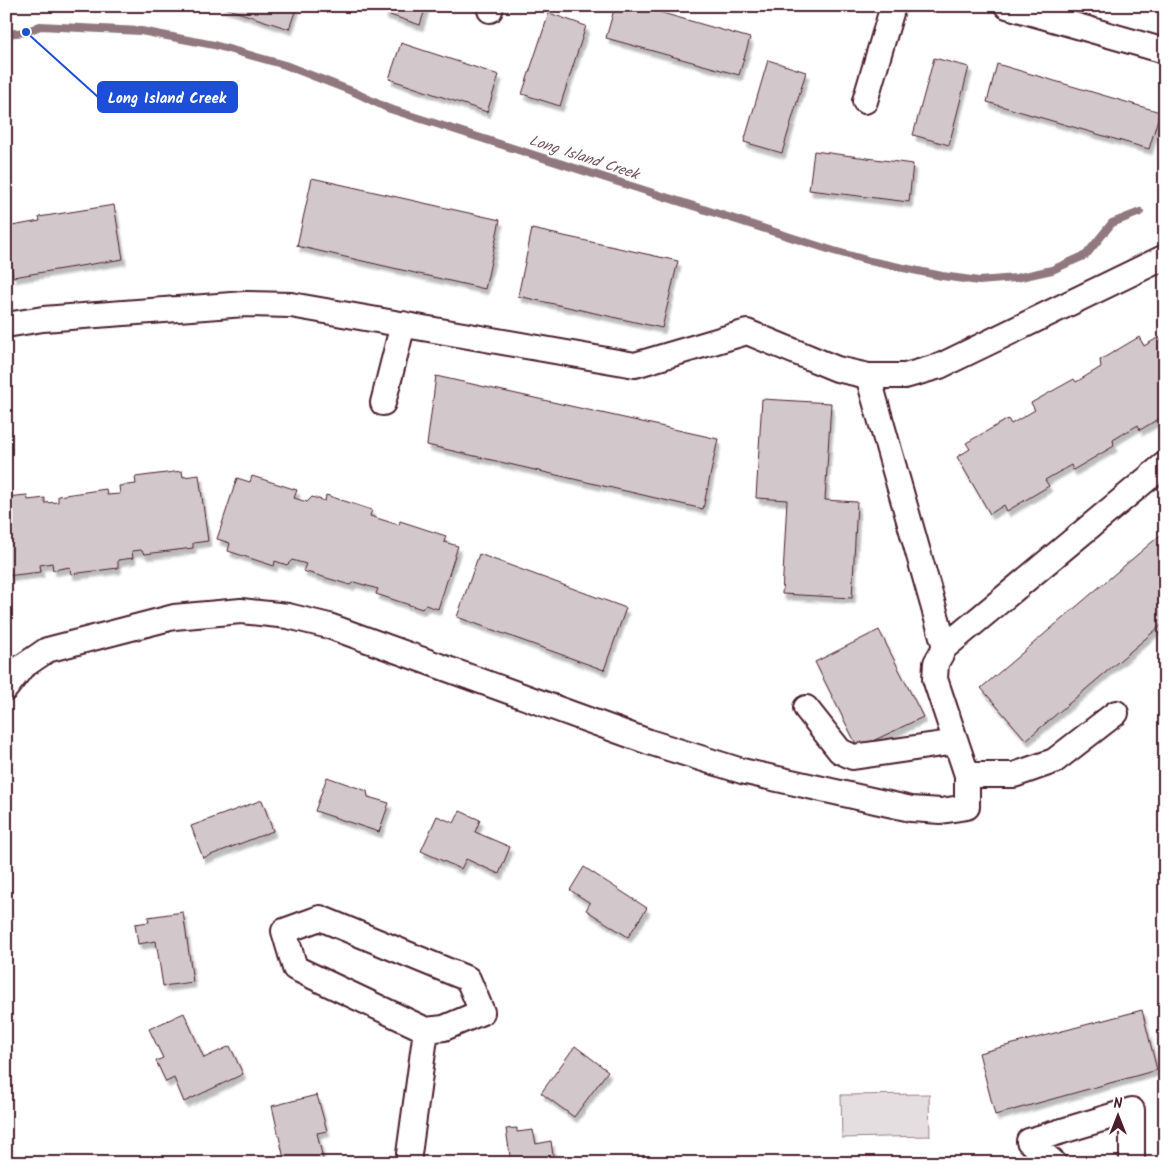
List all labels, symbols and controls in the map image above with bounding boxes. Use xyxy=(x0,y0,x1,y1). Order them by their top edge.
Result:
callout: Long Island Creek xyxy=(98,82,237,112)
text: Long Island Creek xyxy=(108,87,227,111)
water label: Long Island Creek xyxy=(526,129,643,188)
north arrow xyxy=(1094,1092,1144,1142)
text: N xyxy=(1114,1093,1123,1115)

